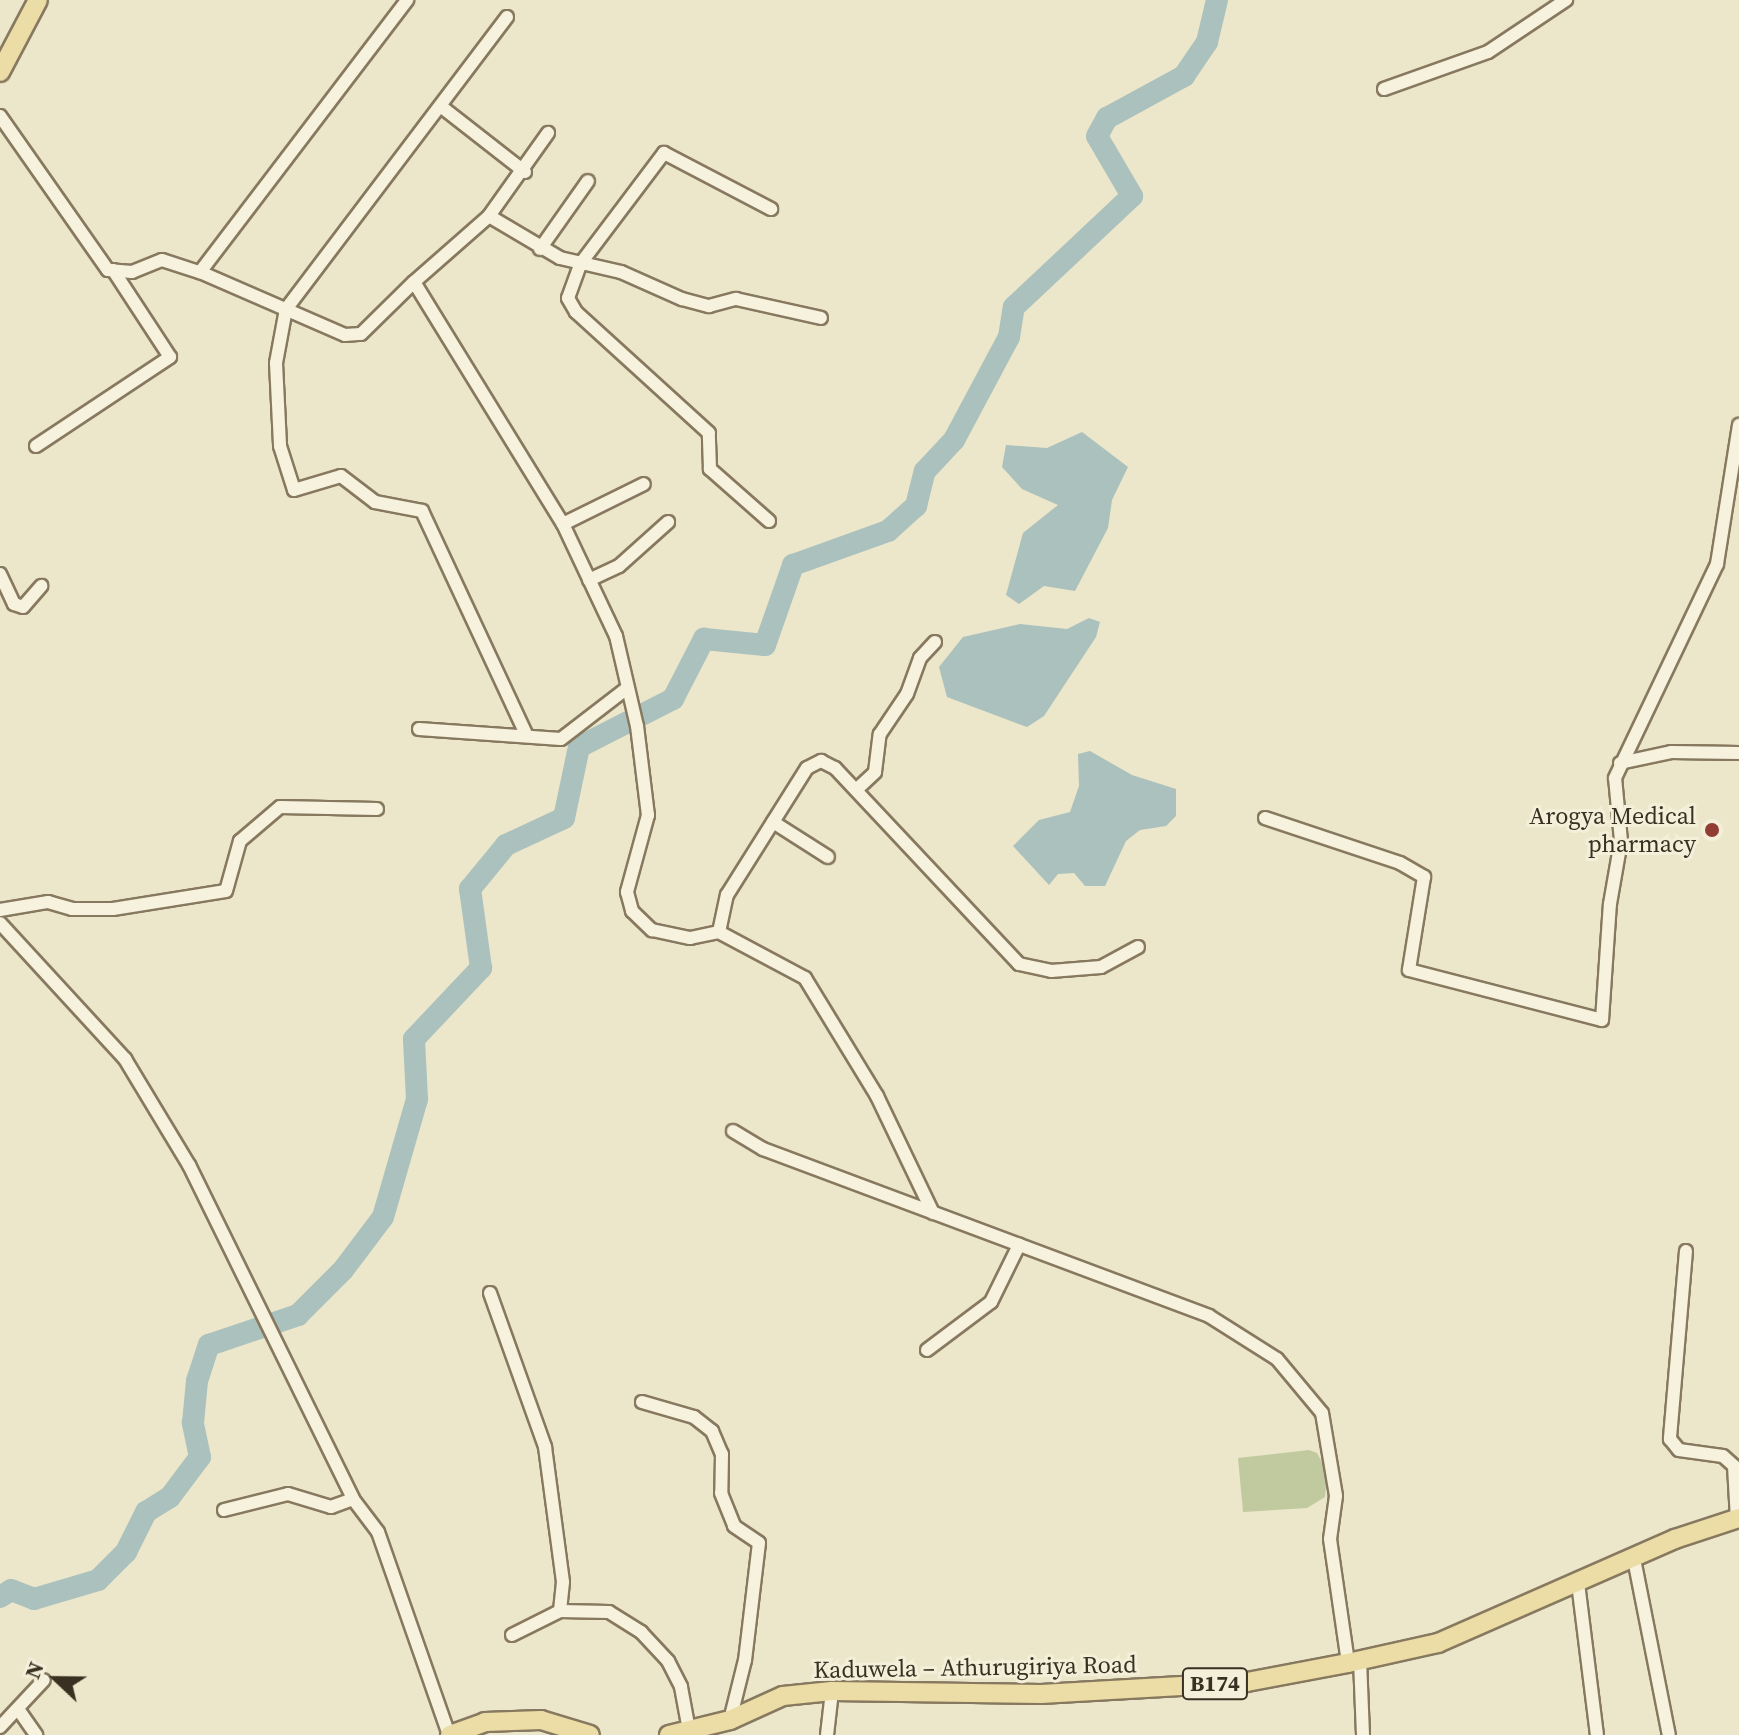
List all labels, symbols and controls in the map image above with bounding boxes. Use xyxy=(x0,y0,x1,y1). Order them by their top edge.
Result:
place label: Arogya Medical pharmacy xyxy=(1529,802,1696,858)
marker: Arogya Medical pharmacy xyxy=(1703,821,1721,839)
north arrow xyxy=(16,1639,96,1719)
street label: Kaduwela – Athurugiriya Road xyxy=(813,1650,1137,1684)
text: N xyxy=(17,1657,51,1683)
road number: B174 xyxy=(1181,1666,1249,1702)

